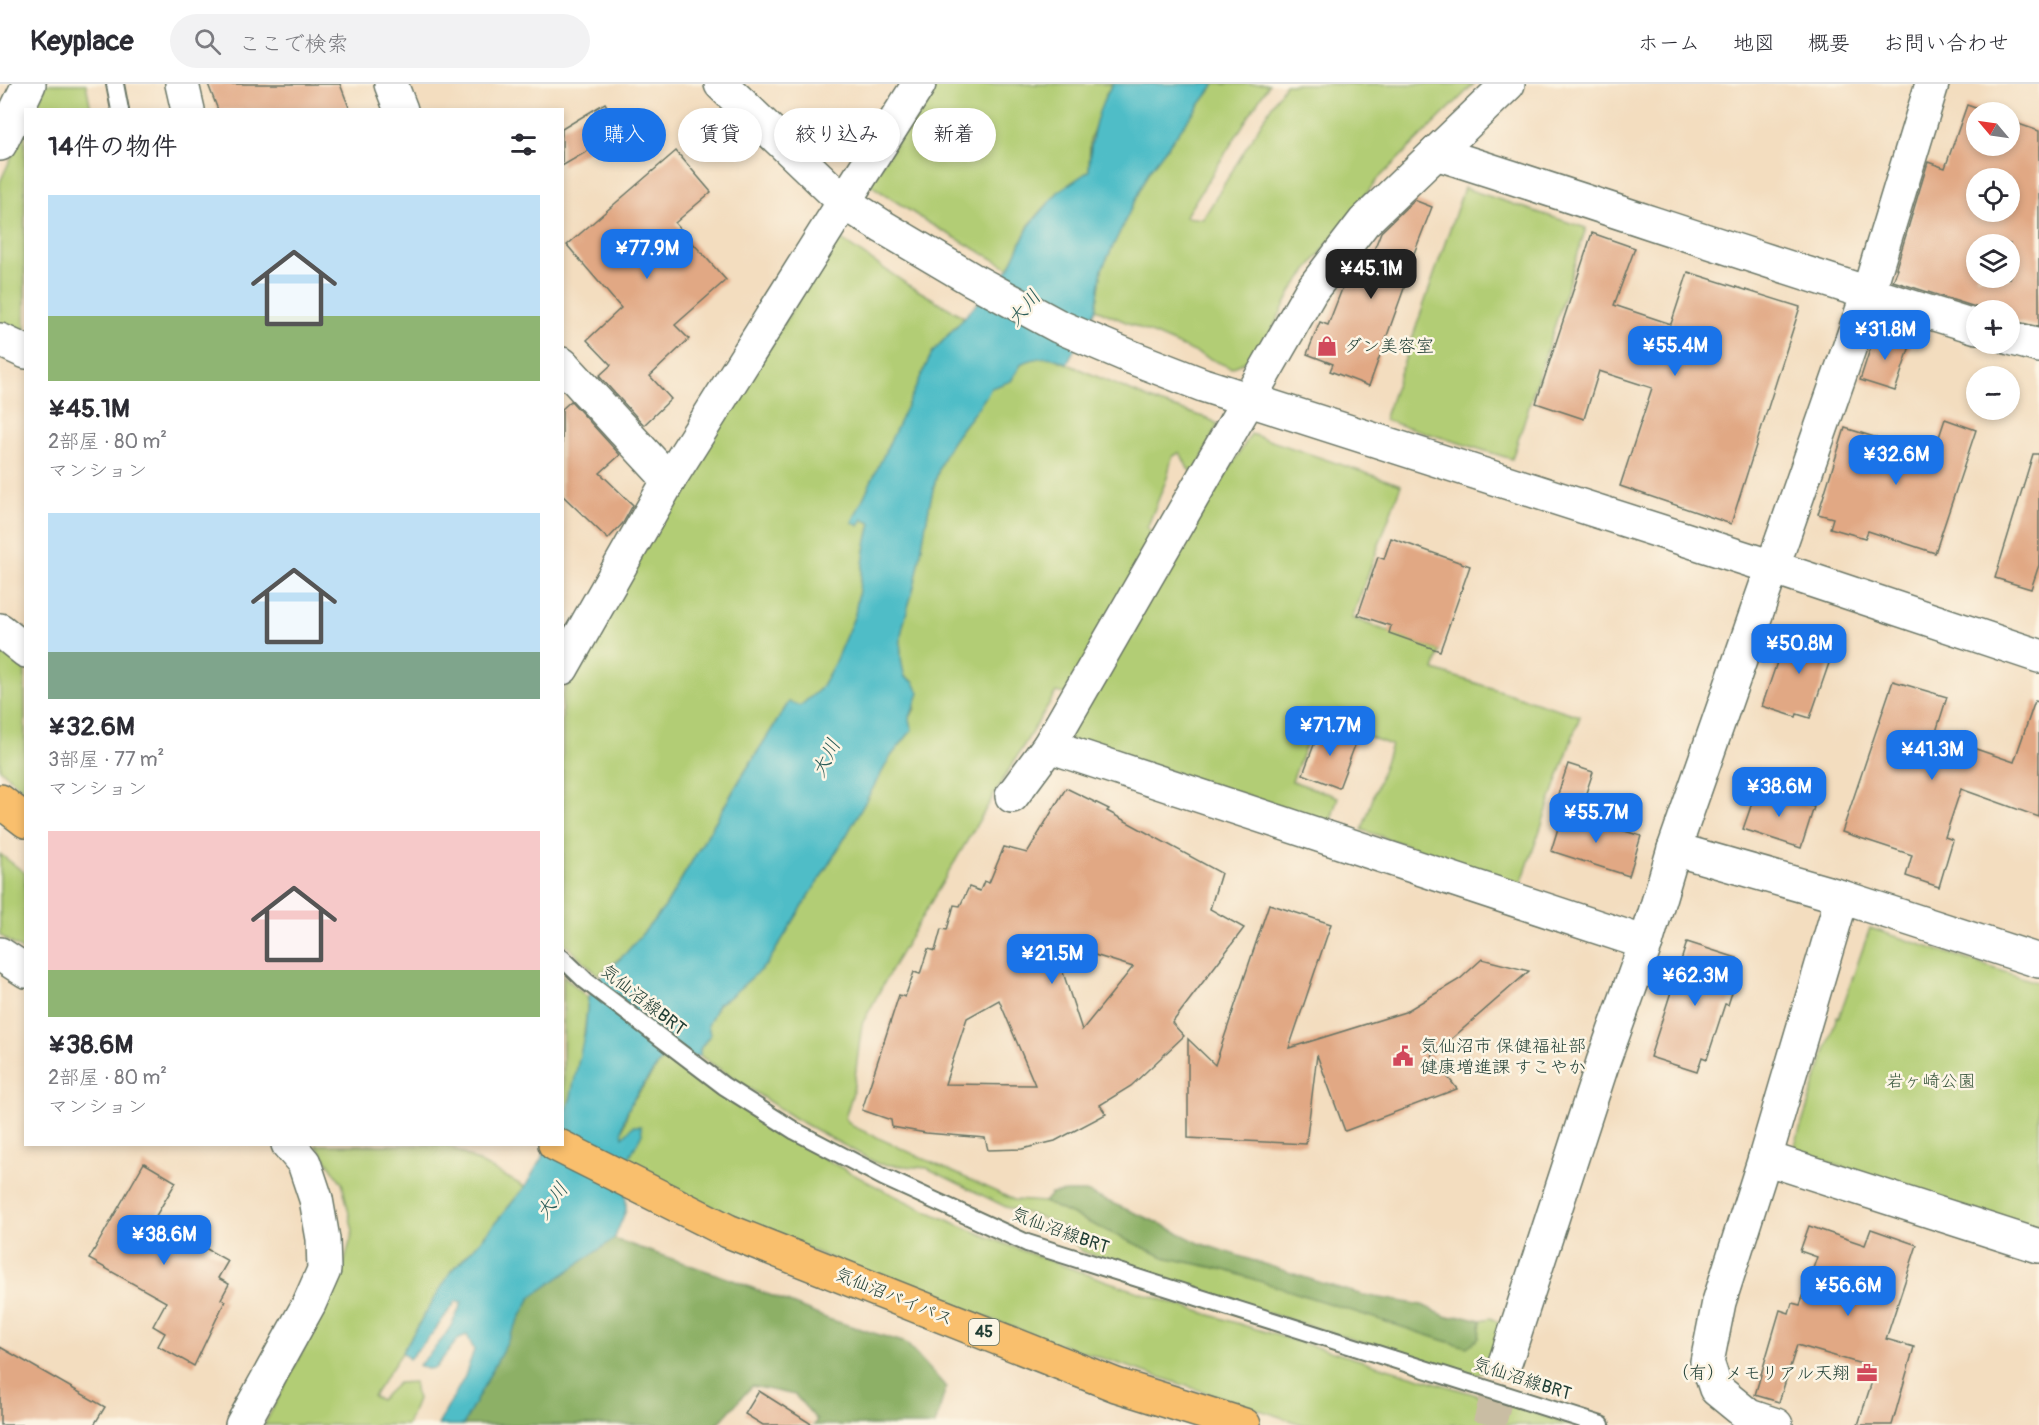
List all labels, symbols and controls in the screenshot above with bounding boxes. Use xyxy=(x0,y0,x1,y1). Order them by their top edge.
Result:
search box xyxy=(170,14,590,68)
text: Keyplace xyxy=(30,24,134,59)
icon: search xyxy=(191,25,224,58)
text: ここで検索 xyxy=(239,30,349,58)
text: ホーム xyxy=(1638,30,1700,57)
text: 地図 xyxy=(1733,30,1775,57)
text: 概要 xyxy=(1808,30,1850,57)
text: お問い合わせ xyxy=(1883,30,2009,57)
north arrow xyxy=(1966,102,2020,156)
map controls xyxy=(1966,102,2020,420)
chip: 購入 xyxy=(582,108,666,162)
chip: 賃貸 xyxy=(678,108,762,162)
chip: 絞り込み xyxy=(774,108,900,162)
chip: 新着 xyxy=(912,108,996,162)
icon: filters xyxy=(507,128,540,161)
text: 14件の物件 xyxy=(48,131,177,163)
button: locate xyxy=(1966,168,2020,222)
pin: ¥77.9M xyxy=(598,229,696,280)
icon: home xyxy=(240,234,348,342)
button: layers xyxy=(1966,234,2020,288)
text: ¥77.9M xyxy=(615,236,679,261)
pin: ¥45.1M xyxy=(1322,249,1420,300)
text: ¥45.1M xyxy=(1340,256,1402,281)
water label: 大川 xyxy=(1002,285,1046,331)
button: + xyxy=(1966,300,2020,354)
pin: ¥31.8M xyxy=(1836,310,1934,361)
text: ¥31.8M xyxy=(1854,317,1916,342)
pin: ¥55.4M xyxy=(1626,326,1724,377)
text: ¥55.4M xyxy=(1642,333,1708,358)
shop icon: ダン美容室 xyxy=(1315,334,1339,358)
place label: ダン美容室 xyxy=(1344,335,1434,358)
button: − xyxy=(1966,366,2020,420)
text: ¥45.1M xyxy=(48,393,130,425)
text: 2部屋 · 80 m² xyxy=(48,429,167,454)
pin: ¥32.6M xyxy=(1847,435,1945,486)
text: ¥32.6M xyxy=(1863,442,1929,467)
text: マンション xyxy=(48,458,147,483)
icon: home xyxy=(240,552,348,660)
pin: ¥50.8M xyxy=(1750,624,1848,675)
text: ¥50.8M xyxy=(1765,631,1833,656)
pin: ¥71.7M xyxy=(1281,706,1379,757)
text: ¥32.6M xyxy=(48,711,135,743)
text: ¥71.7M xyxy=(1299,713,1361,738)
pin: ¥41.3M xyxy=(1883,730,1981,781)
water label: 大川 xyxy=(806,735,846,781)
text: ¥41.3M xyxy=(1900,737,1964,762)
text: 3部屋 · 77 m² xyxy=(48,747,164,772)
pin: ¥38.6M xyxy=(1730,767,1828,818)
text: ¥38.6M xyxy=(1746,774,1812,799)
text: マンション xyxy=(48,776,147,801)
pin: ¥55.7M xyxy=(1547,793,1645,844)
text: ¥55.7M xyxy=(1564,800,1628,825)
icon: home xyxy=(240,870,348,978)
pin: ¥21.5M xyxy=(1003,934,1101,985)
text: ¥21.5M xyxy=(1021,941,1083,966)
pin: ¥62.3M xyxy=(1646,956,1744,1007)
street label: 気仙沼線BRT xyxy=(595,959,691,1041)
text: ¥62.3M xyxy=(1662,963,1728,988)
text: ¥38.6M xyxy=(48,1029,133,1061)
place label: 気仙沼市 保健福祉部 健康増進課 すこやか xyxy=(1420,1035,1586,1079)
public building icon: 気仙沼市 保健福祉部 健康増進課 すこやか xyxy=(1391,1044,1415,1068)
text: 2部屋 · 80 m² xyxy=(48,1065,167,1090)
park label: 岩ヶ崎公園 xyxy=(1886,1070,1976,1093)
text: マンション xyxy=(48,1094,147,1119)
water label: 大川 xyxy=(530,1177,574,1225)
street label: 気仙沼線BRT xyxy=(1008,1203,1112,1259)
pin: ¥38.6M xyxy=(115,1215,213,1266)
text: ¥38.6M xyxy=(131,1222,197,1247)
street label: 気仙沼バイパス xyxy=(831,1263,957,1331)
pin: ¥56.6M xyxy=(1799,1266,1897,1317)
text: ¥56.6M xyxy=(1815,1273,1881,1298)
road number: 45 xyxy=(969,1319,999,1345)
street label: 気仙沼線BRT xyxy=(1470,1352,1574,1406)
office icon: （有）メモリアル天翔 xyxy=(1855,1361,1879,1385)
place label: （有）メモリアル天翔 xyxy=(1671,1362,1850,1385)

